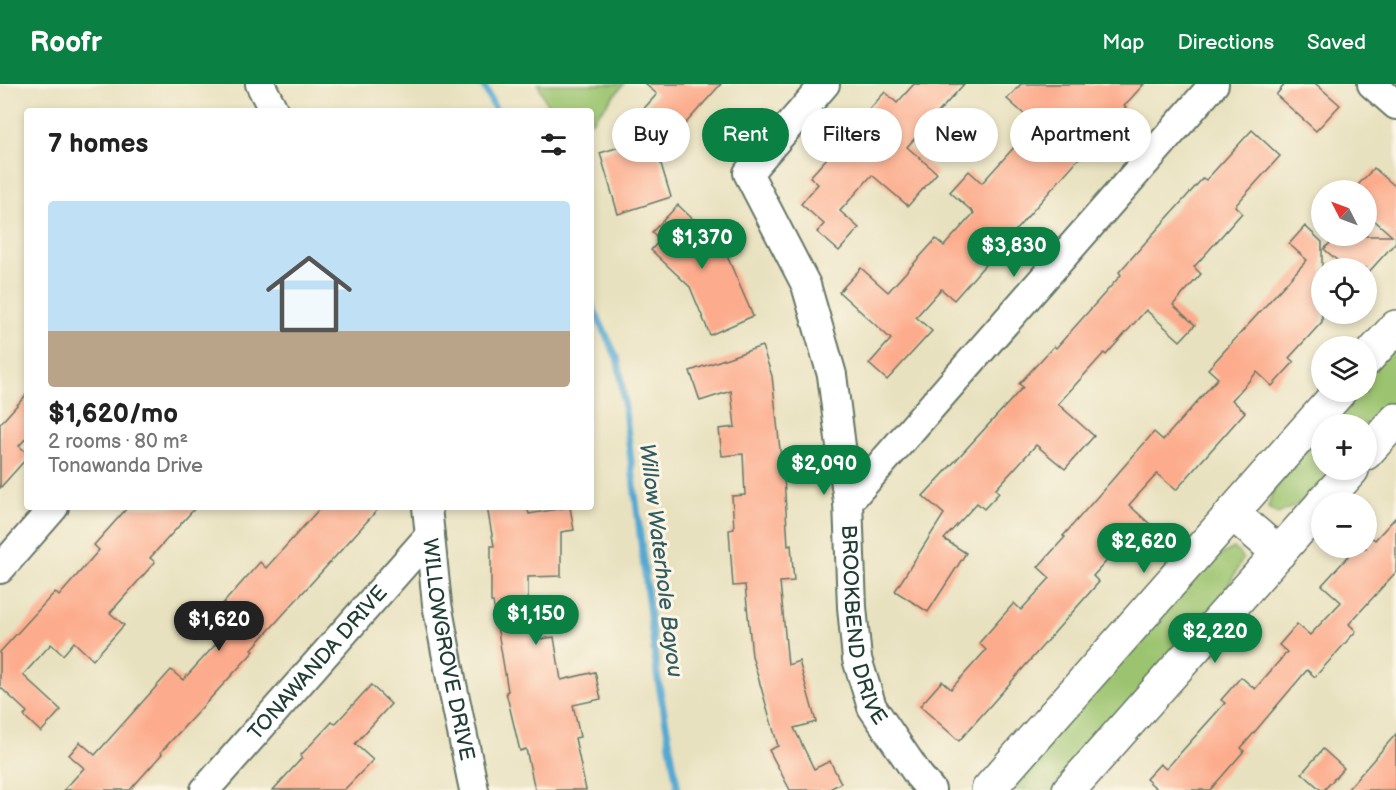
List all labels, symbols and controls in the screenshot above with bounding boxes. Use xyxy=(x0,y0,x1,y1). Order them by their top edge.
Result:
text: Roofr xyxy=(30,26,102,59)
text: Map xyxy=(1102,30,1145,55)
text: Directions xyxy=(1178,30,1274,55)
text: Saved xyxy=(1307,30,1366,55)
chip: Buy xyxy=(612,108,690,162)
chip: Rent xyxy=(702,108,789,162)
chip: Filters xyxy=(801,108,902,162)
chip: New xyxy=(914,108,998,162)
chip: Apartment xyxy=(1010,108,1151,162)
icon: filters xyxy=(537,128,570,161)
text: 7 homes xyxy=(48,129,148,160)
north arrow xyxy=(1311,180,1377,246)
map controls xyxy=(1311,180,1377,558)
pin: $1,370 xyxy=(653,219,751,270)
text: $1,370 xyxy=(671,226,733,250)
pin: $3,830 xyxy=(965,227,1063,278)
text: $3,830 xyxy=(981,234,1047,258)
icon: home xyxy=(255,240,363,348)
button: locate xyxy=(1311,258,1377,324)
button: layers xyxy=(1311,336,1377,402)
text: $1,620/mo xyxy=(48,399,178,430)
button: + xyxy=(1311,414,1377,480)
text: 2 rooms · 80 m² xyxy=(48,430,188,454)
water label: Willow Waterhole Bayou xyxy=(633,442,688,679)
pin: $2,090 xyxy=(775,445,873,496)
text: $2,090 xyxy=(791,452,857,476)
text: Tonawanda Drive xyxy=(48,454,203,478)
button: − xyxy=(1311,492,1377,558)
pin: $2,620 xyxy=(1095,523,1193,574)
street label: BROOKBEND DRIVE xyxy=(836,524,892,730)
text: $2,620 xyxy=(1111,530,1177,554)
street label: WILLOWGROVE DRIVE xyxy=(417,537,480,763)
street label: TONAWANDA DRIVE xyxy=(243,580,393,745)
pin: $1,150 xyxy=(487,595,585,646)
pin: $1,620 xyxy=(170,601,268,652)
text: $1,150 xyxy=(507,602,565,626)
text: $1,620 xyxy=(188,608,250,632)
pin: $2,220 xyxy=(1166,613,1264,664)
text: $2,220 xyxy=(1182,620,1248,644)

